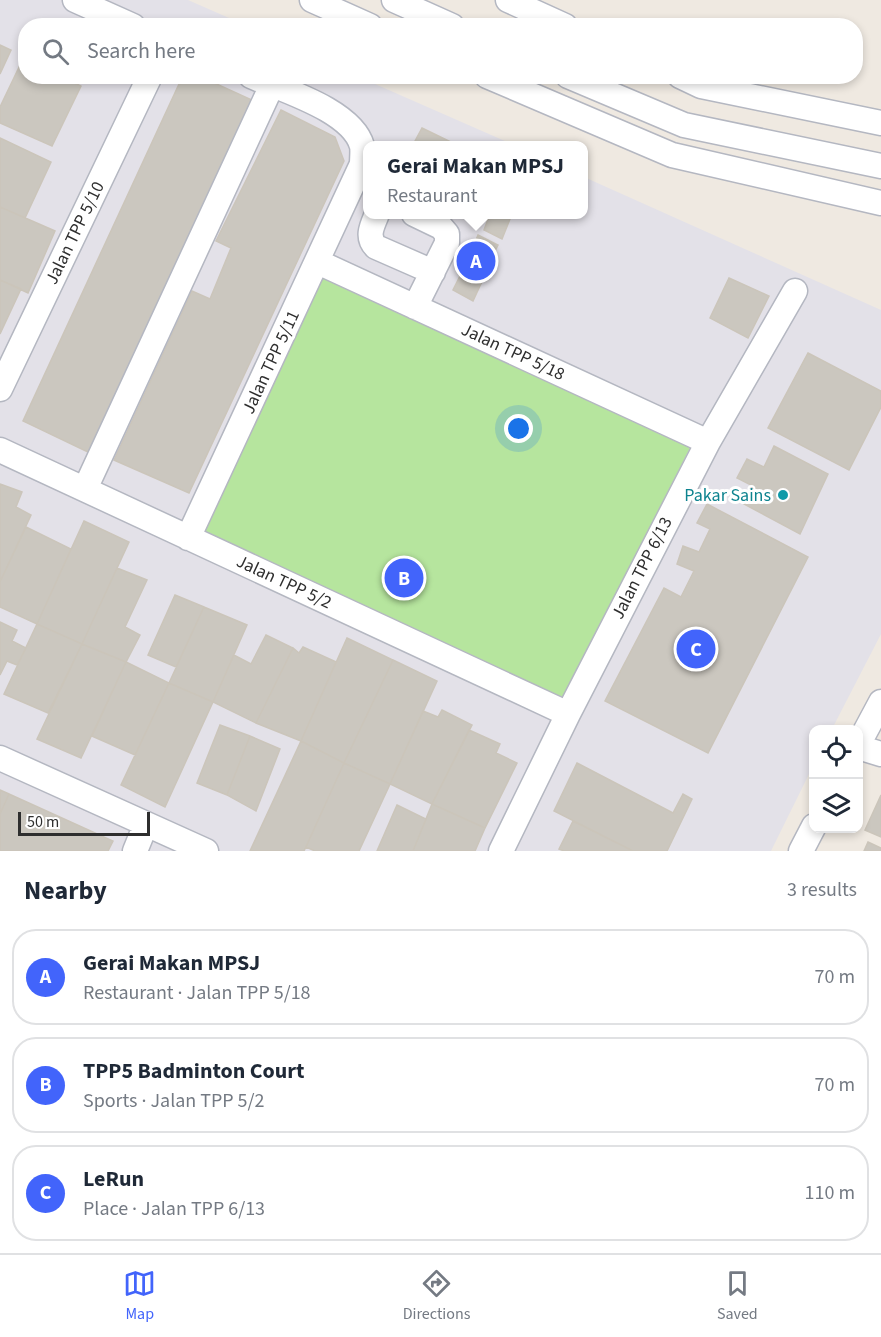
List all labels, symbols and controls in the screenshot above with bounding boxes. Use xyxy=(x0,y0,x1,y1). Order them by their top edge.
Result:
search box xyxy=(18,18,863,84)
icon: search xyxy=(39,35,72,68)
text: Search here xyxy=(87,35,195,67)
popup xyxy=(363,141,588,219)
text: Gerai Makan MPSJ xyxy=(387,150,564,182)
street label: Jalan TPP 5/10 xyxy=(39,177,111,289)
text: Restaurant xyxy=(387,182,478,210)
pin: A xyxy=(456,238,496,284)
street label: Jalan TPP 5/11 xyxy=(236,306,306,418)
street label: Jalan TPP 5/18 xyxy=(457,317,569,387)
your location xyxy=(504,414,533,443)
place label: Pakar Sains xyxy=(684,483,771,508)
marker: Pakar Sains xyxy=(776,488,790,502)
street label: Jalan TPP 6/13 xyxy=(606,513,678,623)
street label: Jalan TPP 5/2 xyxy=(232,549,336,615)
pin: B xyxy=(384,556,424,600)
pin: C xyxy=(676,626,716,672)
map controls xyxy=(809,725,863,833)
button: locate xyxy=(809,725,863,779)
button: layers xyxy=(809,779,863,833)
scale bar xyxy=(18,809,150,836)
text: 50 m xyxy=(27,811,59,833)
text: Nearby xyxy=(24,872,107,909)
text: 3 results xyxy=(787,876,857,904)
text: Gerai Makan MPSJ xyxy=(83,947,260,979)
text: A xyxy=(40,963,51,991)
text: 70 m xyxy=(815,963,855,991)
text: Restaurant · Jalan TPP 5/18 xyxy=(83,979,311,1007)
text: TPP5 Badminton Court xyxy=(83,1055,304,1087)
text: B xyxy=(39,1071,52,1099)
text: 70 m xyxy=(815,1071,855,1099)
text: Sports · Jalan TPP 5/2 xyxy=(83,1087,265,1115)
text: LeRun xyxy=(83,1163,144,1195)
text: C xyxy=(40,1179,51,1207)
text: 110 m xyxy=(805,1179,855,1207)
text: Place · Jalan TPP 6/13 xyxy=(83,1195,265,1223)
tab: Map xyxy=(123,1267,156,1325)
tab: Directions xyxy=(403,1267,470,1325)
tab: Saved xyxy=(717,1267,758,1325)

